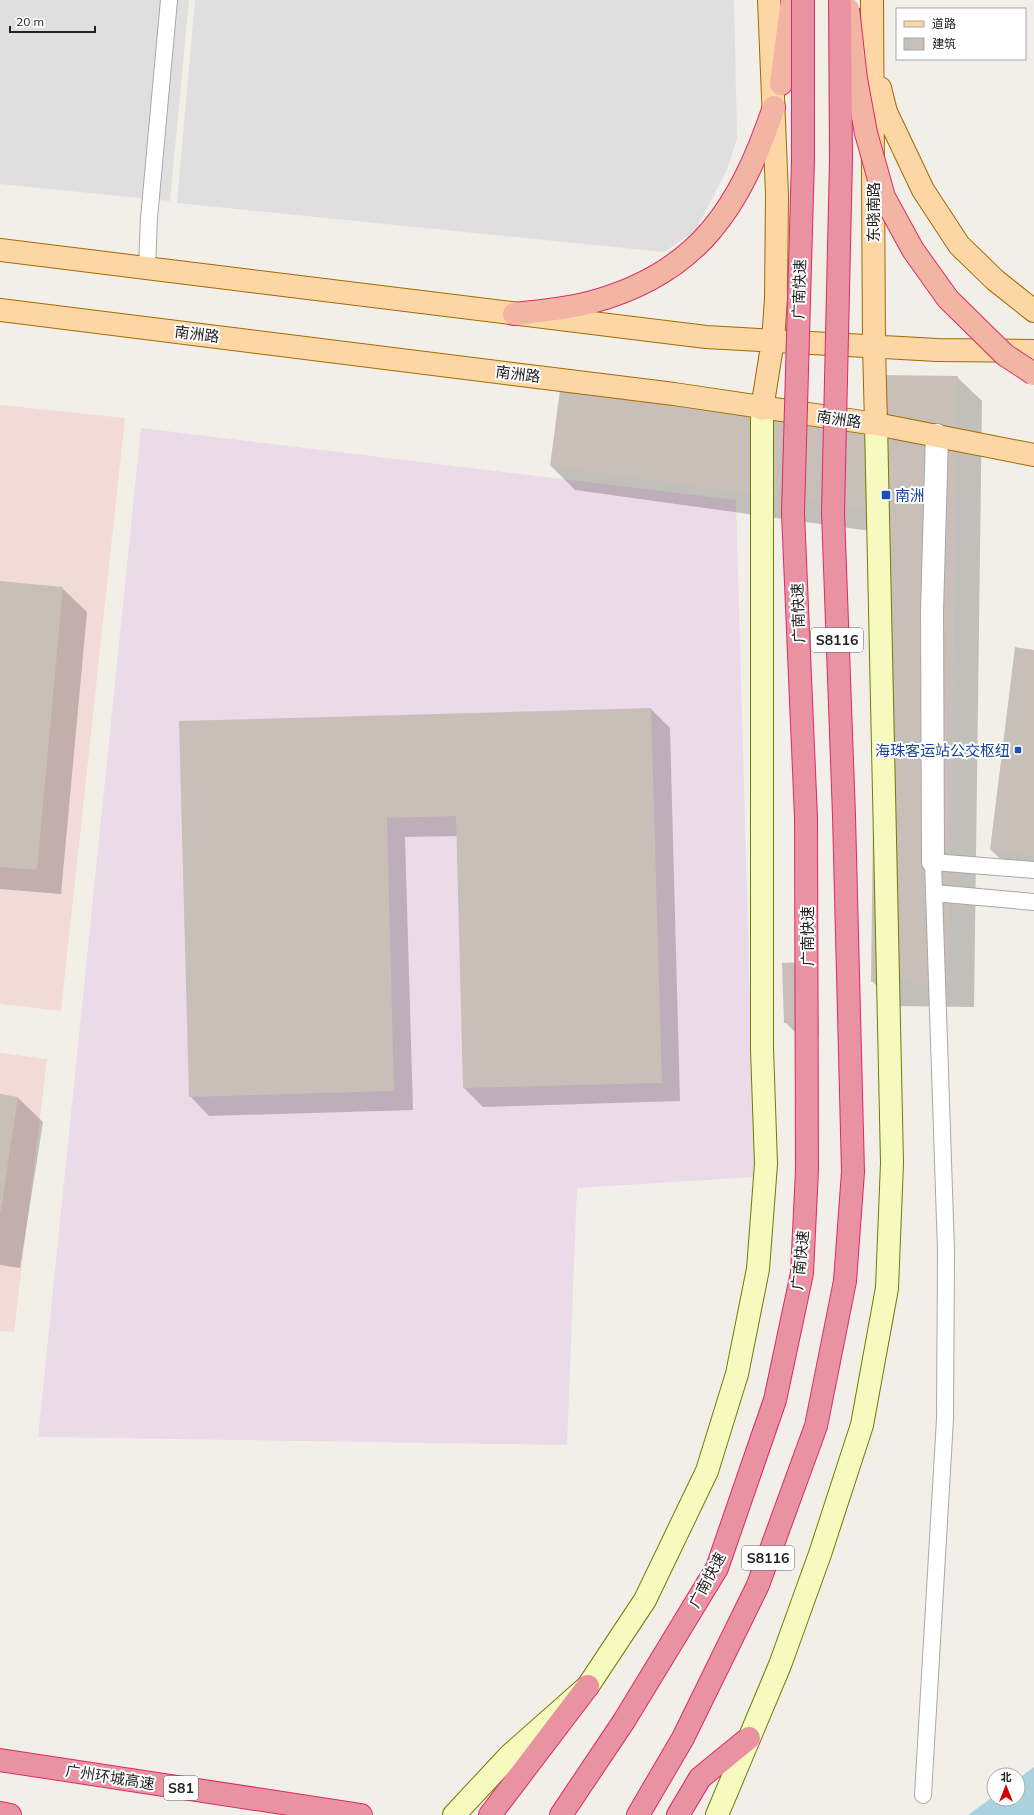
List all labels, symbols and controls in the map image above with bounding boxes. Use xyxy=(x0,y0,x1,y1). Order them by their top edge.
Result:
scale bar xyxy=(10,8,95,34)
legend xyxy=(896,8,1026,60)
text: 20 m xyxy=(16,14,44,29)
text: 道路 xyxy=(932,16,956,31)
text: 建筑 xyxy=(932,36,956,51)
street label: 东晓南路 xyxy=(864,182,883,242)
street label: 广南快速 xyxy=(788,259,810,319)
street label: 南洲路 xyxy=(174,322,220,346)
street label: 南洲路 xyxy=(495,362,541,386)
street label: 南洲路 xyxy=(815,406,863,432)
place label: 南洲 xyxy=(895,486,925,505)
marker: 南洲 xyxy=(880,489,892,501)
street label: 广南快速 xyxy=(787,583,809,643)
road number: S8116 xyxy=(811,628,863,652)
place label: 海珠客运站公交枢纽 xyxy=(875,741,1010,760)
marker: 海珠客运站公交枢纽 xyxy=(1013,745,1023,755)
street label: 广南快速 xyxy=(798,906,817,966)
street label: 广南快速 xyxy=(787,1229,813,1291)
road number: S8116 xyxy=(742,1546,794,1570)
street label: 广南快速 xyxy=(685,1549,729,1611)
street label: 广州环城高速 xyxy=(64,1761,156,1793)
north arrow xyxy=(986,1767,1026,1807)
text: 北 xyxy=(1001,1770,1012,1784)
road number: S81 xyxy=(164,1776,198,1800)

